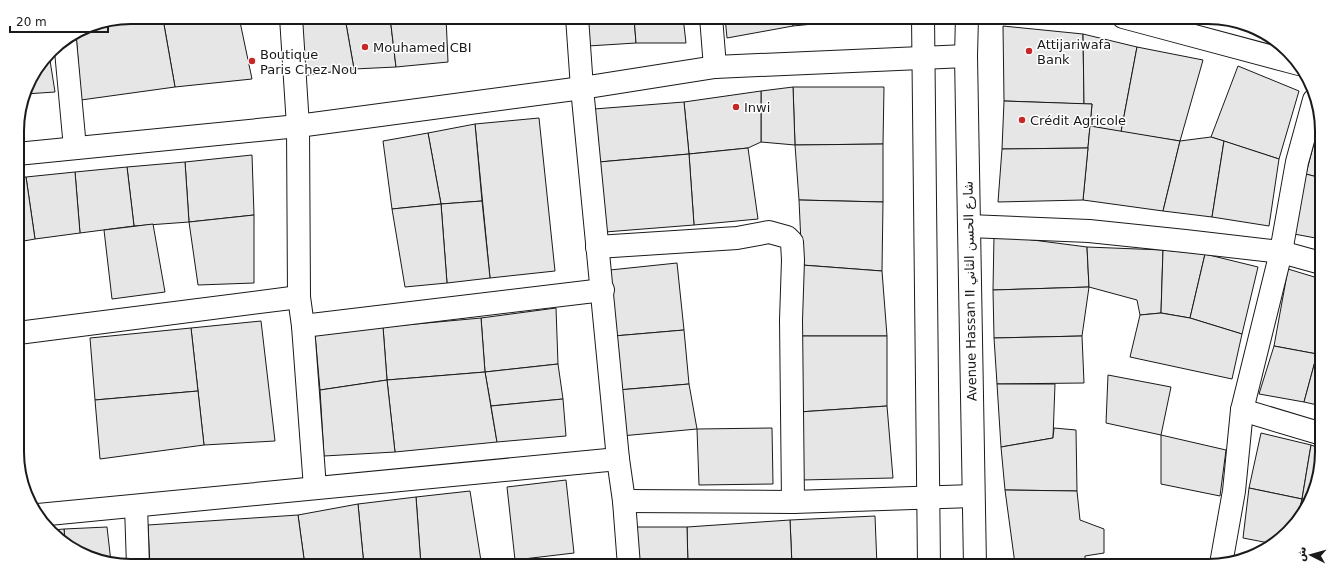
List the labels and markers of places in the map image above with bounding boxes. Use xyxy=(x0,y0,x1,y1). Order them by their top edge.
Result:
place label: Attijariwafa Bank xyxy=(1037,37,1111,67)
place label: Mouhamed CBI xyxy=(373,40,472,55)
marker: Mouhamed CBI xyxy=(360,42,370,52)
marker: Attijariwafa Bank xyxy=(1024,46,1034,56)
place label: Boutique Paris Chez Nou xyxy=(260,47,357,77)
marker: Boutique Paris Chez Nou xyxy=(247,56,257,66)
place label: Inwi xyxy=(744,100,770,115)
marker: Inwi xyxy=(731,102,741,112)
place label: Crédit Agricole xyxy=(1030,113,1126,128)
marker: Crédit Agricole xyxy=(1017,115,1027,125)

